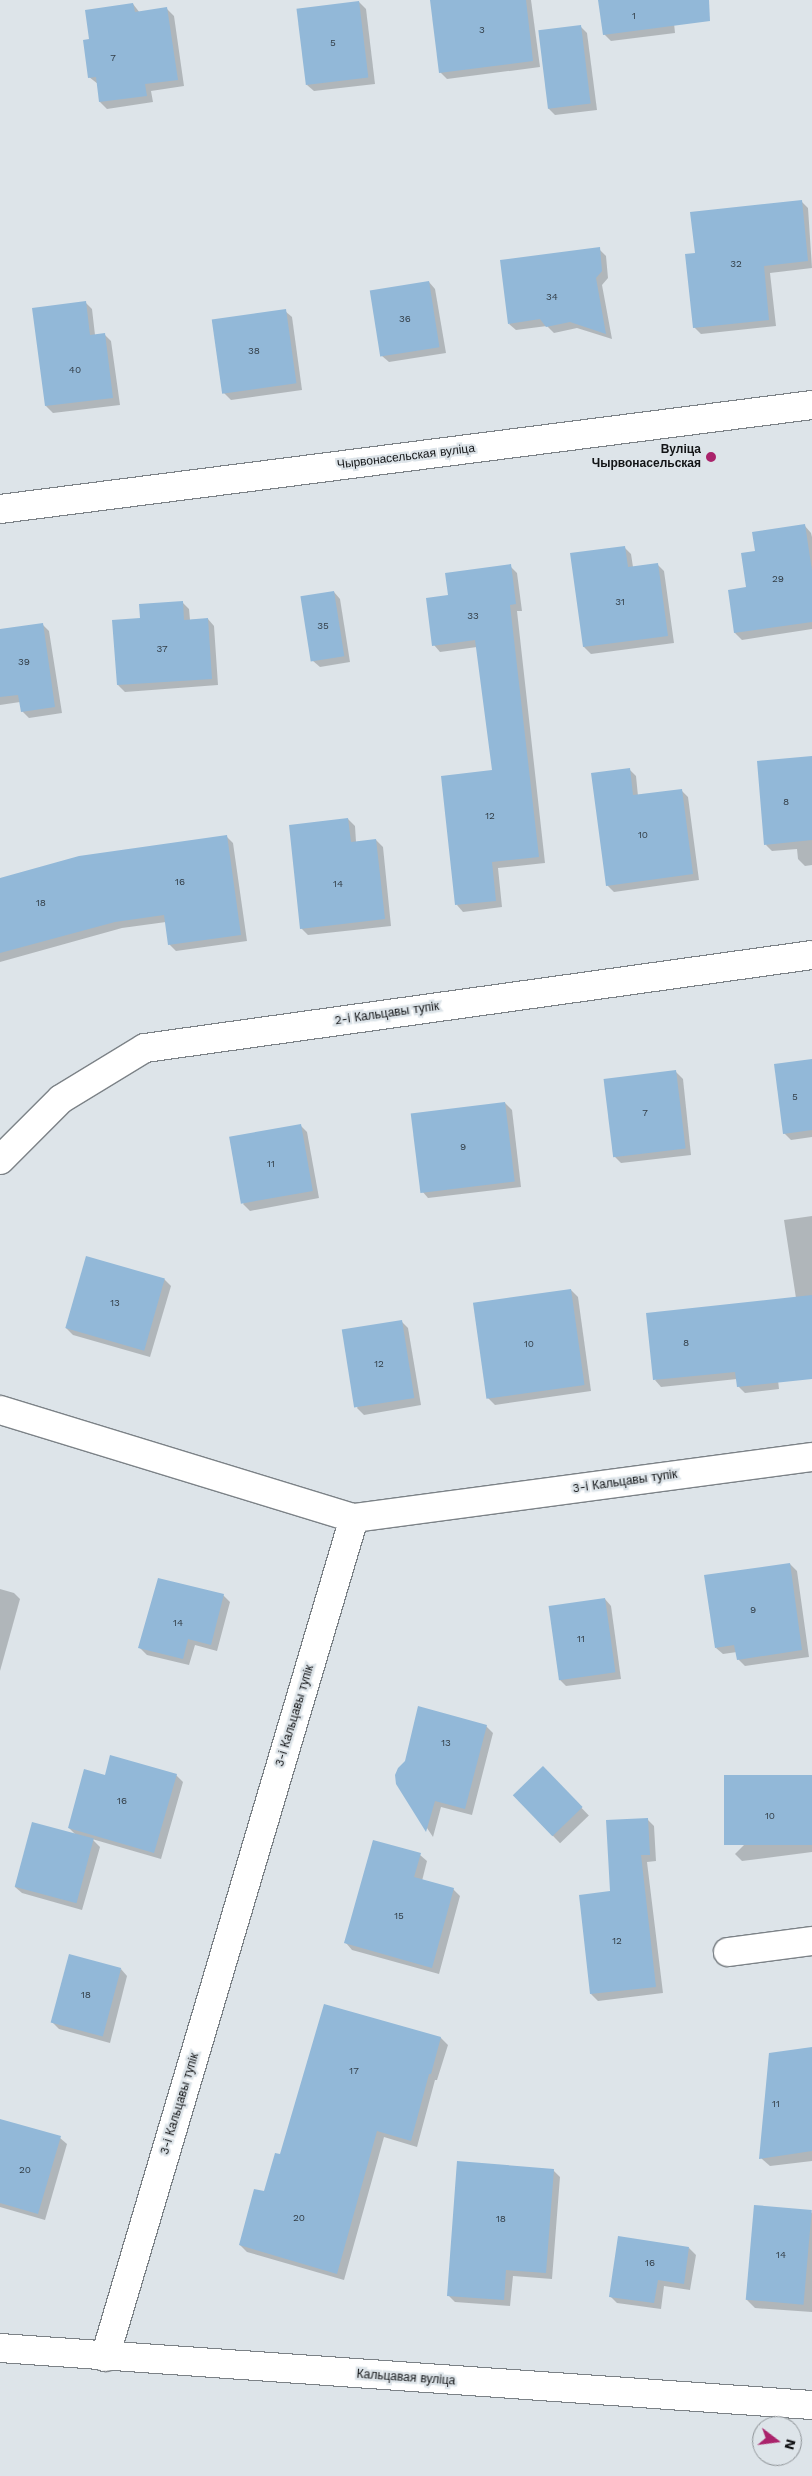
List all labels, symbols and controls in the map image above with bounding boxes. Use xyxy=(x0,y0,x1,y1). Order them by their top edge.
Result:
house number: 1 xyxy=(632,10,636,22)
house number: 3 xyxy=(479,24,485,36)
house number: 5 xyxy=(330,37,336,49)
house number: 7 xyxy=(110,52,116,64)
house number: 32 xyxy=(730,258,742,270)
house number: 34 xyxy=(546,291,558,303)
house number: 36 xyxy=(399,313,411,325)
house number: 38 xyxy=(248,345,260,357)
house number: 40 xyxy=(69,364,81,376)
street label: Чырвонасельская вуліца xyxy=(336,441,476,473)
place label: Вуліца Чырвонасельская xyxy=(592,443,701,471)
marker: Вуліца Чырвонасельская xyxy=(705,451,717,463)
house number: 29 xyxy=(772,573,784,585)
house number: 31 xyxy=(615,596,625,608)
house number: 33 xyxy=(467,610,479,622)
house number: 35 xyxy=(317,620,329,632)
house number: 37 xyxy=(156,643,168,655)
house number: 39 xyxy=(18,656,30,668)
house number: 8 xyxy=(783,796,789,808)
house number: 12 xyxy=(485,810,495,822)
house number: 10 xyxy=(638,829,648,841)
house number: 16 xyxy=(175,876,185,888)
house number: 14 xyxy=(333,878,343,890)
house number: 18 xyxy=(36,897,46,909)
street label: 2-і Кальцавы тупік xyxy=(334,1000,440,1028)
house number: 5 xyxy=(792,1091,798,1103)
house number: 7 xyxy=(642,1107,648,1119)
house number: 9 xyxy=(460,1141,466,1153)
house number: 11 xyxy=(267,1158,275,1170)
house number: 13 xyxy=(110,1297,120,1309)
house number: 8 xyxy=(683,1337,689,1349)
house number: 10 xyxy=(524,1338,534,1350)
house number: 12 xyxy=(374,1358,384,1370)
street label: 3-і Кальцавы тупік xyxy=(572,1468,678,1496)
house number: 9 xyxy=(750,1604,756,1616)
house number: 14 xyxy=(173,1617,183,1629)
house number: 11 xyxy=(577,1633,585,1645)
street label: 3-і Кальцавы тупік xyxy=(273,1663,317,1769)
house number: 13 xyxy=(441,1737,451,1749)
house number: 16 xyxy=(117,1795,127,1807)
house number: 10 xyxy=(765,1810,775,1822)
house number: 15 xyxy=(394,1910,404,1922)
house number: 12 xyxy=(612,1935,622,1947)
house number: 18 xyxy=(81,1989,91,2001)
street label: 3-і Кальцавы тупік xyxy=(158,2051,202,2157)
house number: 17 xyxy=(349,2065,359,2077)
house number: 11 xyxy=(772,2098,780,2110)
house number: 20 xyxy=(19,2164,31,2176)
house number: 20 xyxy=(293,2212,305,2224)
house number: 18 xyxy=(496,2213,506,2225)
house number: 14 xyxy=(776,2249,786,2261)
house number: 16 xyxy=(645,2257,655,2269)
street label: Кальцавая вуліца xyxy=(356,2367,456,2389)
north arrow xyxy=(752,2416,802,2466)
text: N xyxy=(781,2438,800,2452)

